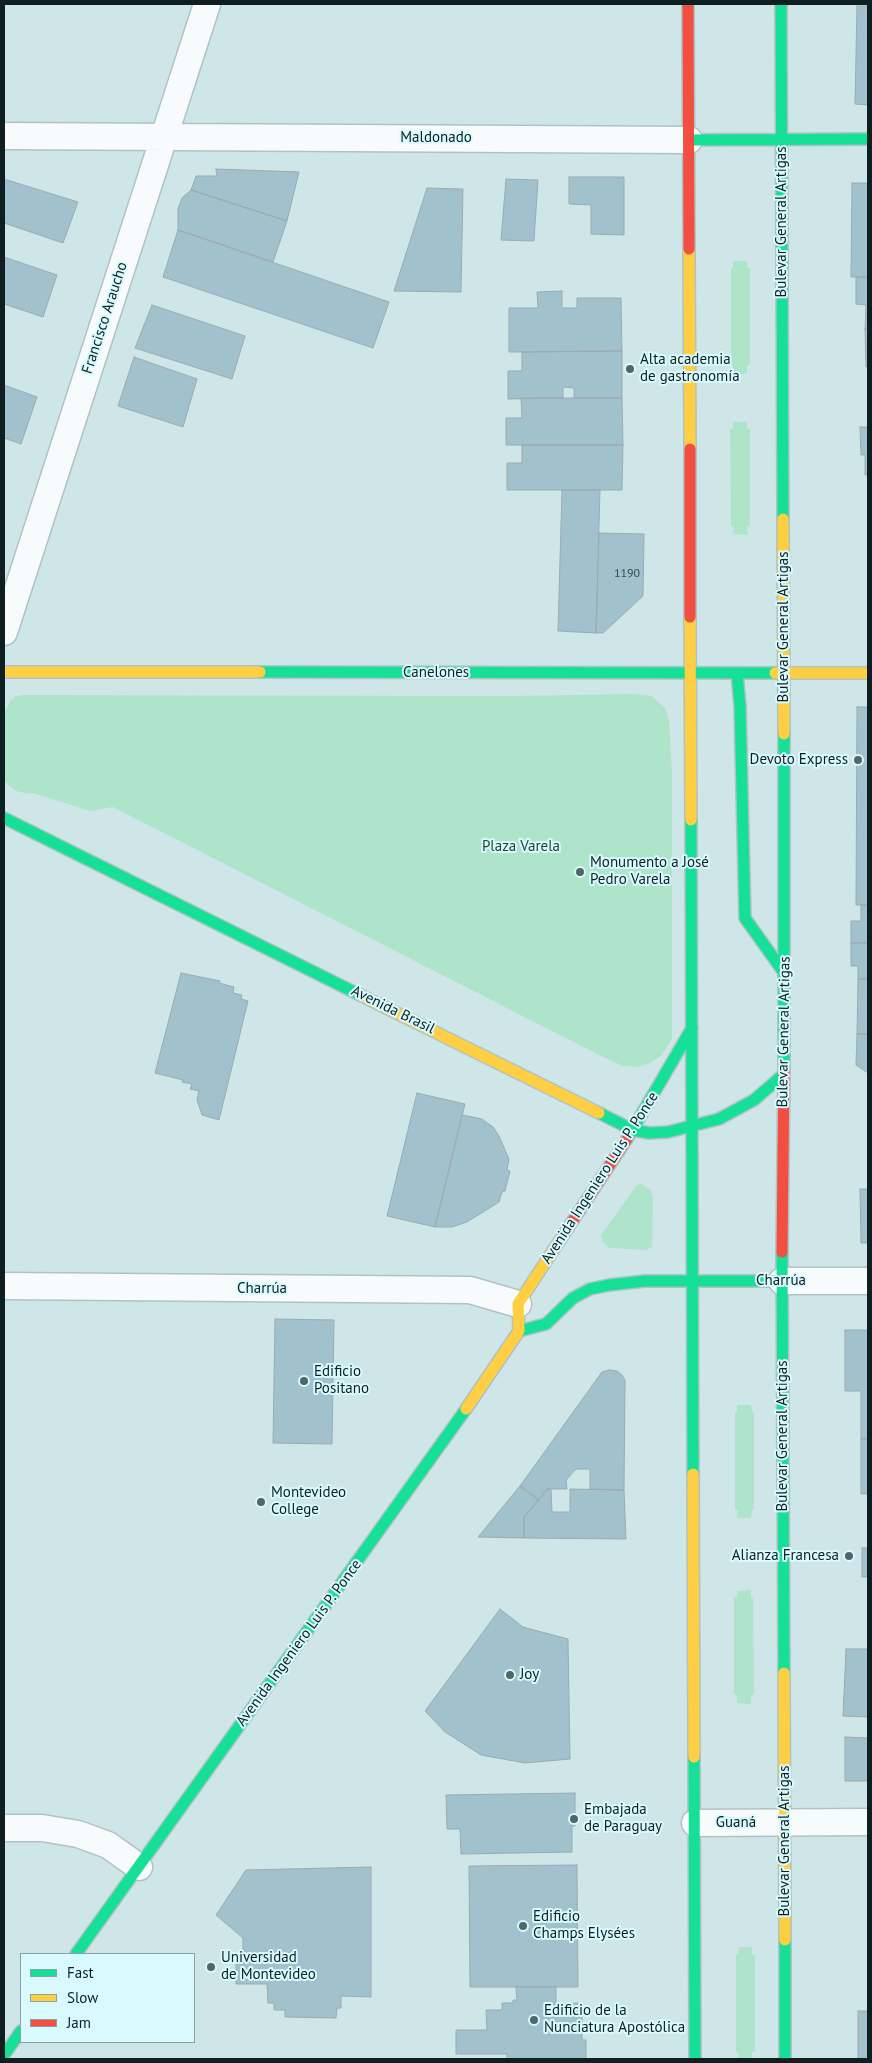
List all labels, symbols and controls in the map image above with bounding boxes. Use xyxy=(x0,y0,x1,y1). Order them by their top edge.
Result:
street label: Maldonado xyxy=(400,129,472,147)
street label: Bulevar General Artigas xyxy=(773,146,791,298)
street label: Francisco Araucho xyxy=(78,260,132,376)
place label: Alta academia de gastronomía xyxy=(640,351,740,386)
marker: Alta academia de gastronomía xyxy=(624,363,636,375)
street label: Bulevar General Artigas xyxy=(775,551,793,703)
house number: 1190 xyxy=(614,567,640,581)
street label: Canelones xyxy=(403,664,469,682)
place label: Devoto Express xyxy=(750,751,848,769)
marker: Devoto Express xyxy=(852,754,864,766)
park label: Plaza Varela xyxy=(482,838,560,856)
place label: Monumento a José Pedro Varela xyxy=(590,854,709,889)
marker: Monumento a José Pedro Varela xyxy=(574,866,586,878)
street label: Bulevar General Artigas xyxy=(774,956,794,1108)
street label: Avenida Brasil xyxy=(348,982,438,1038)
street label: Avenida Ingeniero Luis P. Ponce xyxy=(538,1089,662,1267)
street label: Charrúa xyxy=(756,1272,806,1290)
street label: Charrúa xyxy=(237,1280,287,1298)
street label: Bulevar General Artigas xyxy=(774,1360,792,1512)
place label: Edificio Positano xyxy=(314,1363,369,1398)
marker: Edificio Positano xyxy=(298,1375,310,1387)
place label: Montevideo College xyxy=(271,1484,346,1519)
marker: Montevideo College xyxy=(255,1496,267,1508)
place label: Alianza Francesa xyxy=(732,1547,839,1565)
marker: Alianza Francesa xyxy=(843,1550,855,1562)
street label: Avenida Ingeniero Luis P. Ponce xyxy=(232,1556,366,1730)
place label: Joy xyxy=(520,1666,539,1684)
marker: Joy xyxy=(504,1669,516,1681)
street label: Bulevar General Artigas xyxy=(776,1765,794,1917)
place label: Embajada de Paraguay xyxy=(584,1801,662,1836)
marker: Embajada de Paraguay xyxy=(568,1813,580,1825)
street label: Guaná xyxy=(716,1814,756,1832)
place label: Edificio Champs Elysées xyxy=(533,1908,635,1943)
marker: Edificio Champs Elysées xyxy=(517,1920,529,1932)
place label: Universidad de Montevideo xyxy=(221,1949,316,1984)
legend xyxy=(20,1953,195,2043)
marker: Universidad de Montevideo xyxy=(205,1961,217,1973)
text: Fast xyxy=(67,1963,94,1982)
text: Slow xyxy=(67,1988,98,2007)
place label: Edificio de la Nunciatura Apostólica xyxy=(544,2002,685,2037)
text: Jam xyxy=(67,2013,91,2032)
marker: Edificio de la Nunciatura Apostólica xyxy=(528,2014,540,2026)

